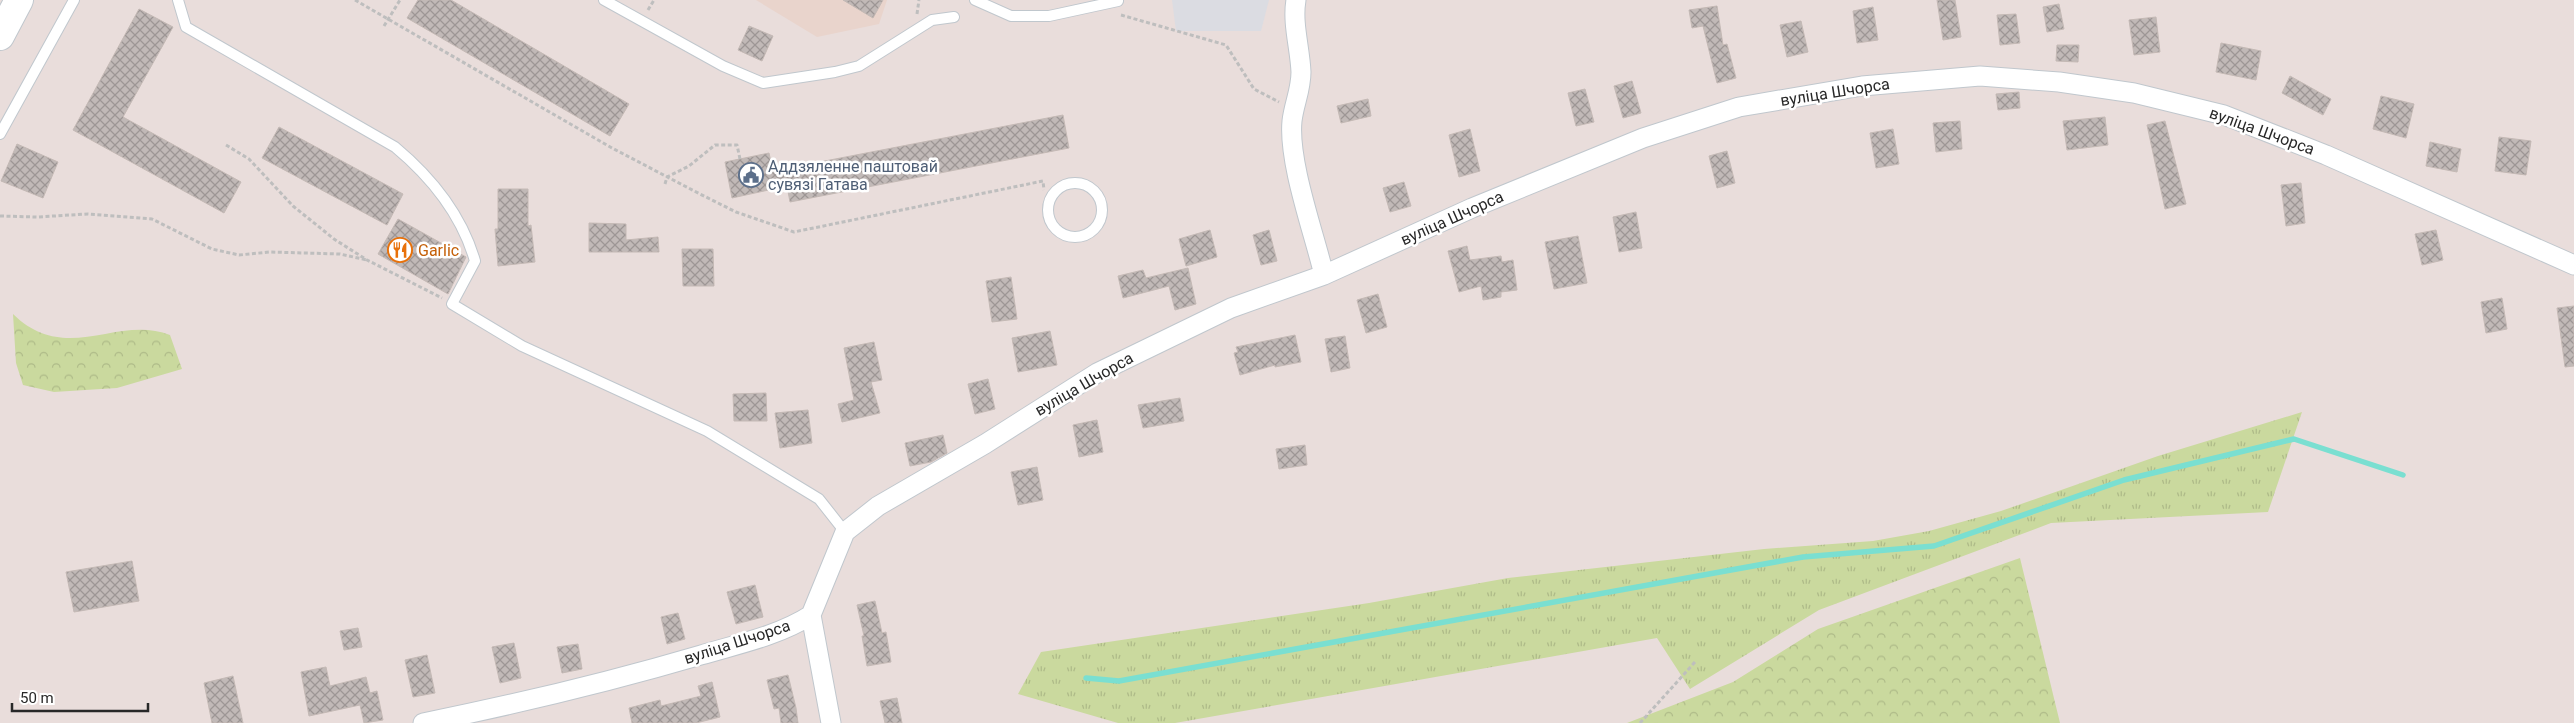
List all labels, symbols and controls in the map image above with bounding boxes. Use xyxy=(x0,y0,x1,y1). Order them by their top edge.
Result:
street label: вуліца Шчорса xyxy=(1779,74,1891,110)
street label: вуліца Шчорса xyxy=(2207,103,2317,159)
place label: Аддзяленне паштовай сувязі Гатава xyxy=(768,157,938,194)
public building icon: Аддзяленне паштовай сувязі Гатава xyxy=(738,162,764,188)
street label: вуліца Шчорса xyxy=(1398,187,1506,249)
restaurant icon: Garlic xyxy=(387,237,413,263)
place label: Garlic xyxy=(418,241,459,260)
street label: вуліца Шчорса xyxy=(1031,348,1137,420)
street label: вуліца Шчорса xyxy=(682,616,792,668)
scale bar xyxy=(12,680,149,712)
text: 50 m xyxy=(20,689,54,707)

